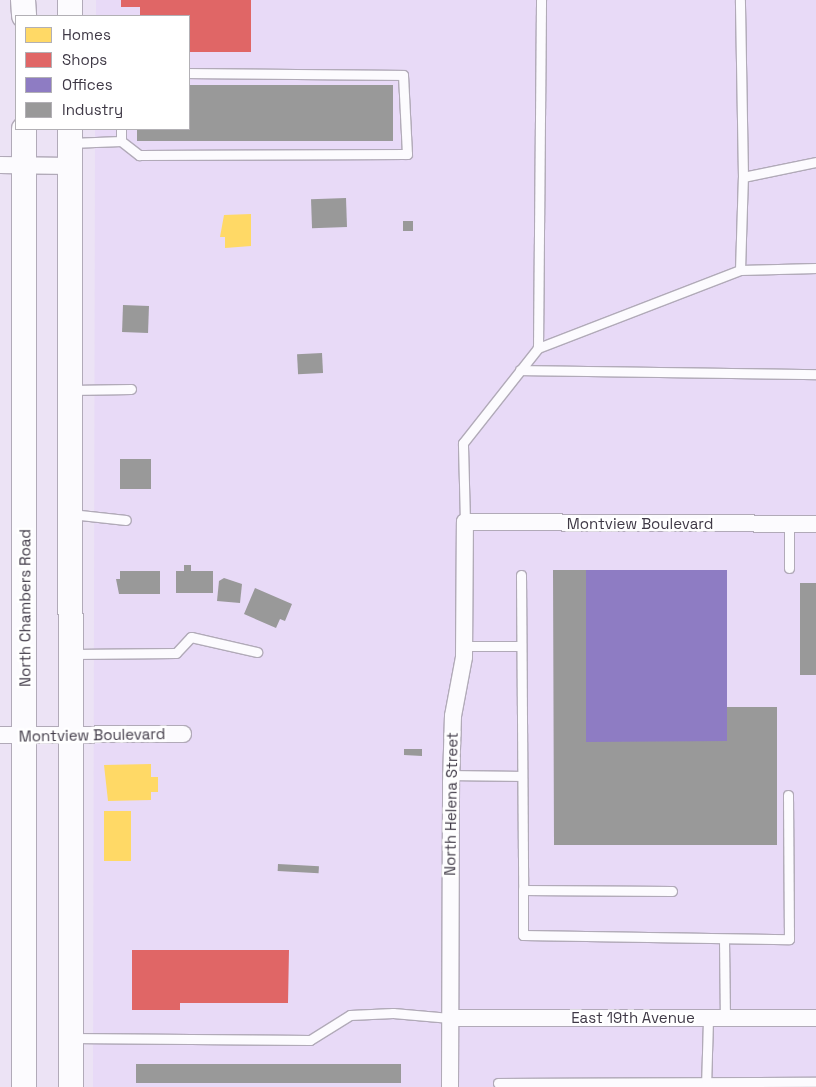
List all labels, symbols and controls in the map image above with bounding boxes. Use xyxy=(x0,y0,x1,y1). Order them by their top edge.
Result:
legend xyxy=(15,15,190,130)
text: Homes xyxy=(62,25,111,44)
text: Shops xyxy=(62,50,107,69)
text: Offices xyxy=(62,75,113,94)
text: Industry xyxy=(62,100,123,119)
street label: Montview Boulevard xyxy=(567,515,713,533)
street label: North Chambers Road xyxy=(16,529,34,687)
street label: Montview Boulevard xyxy=(19,725,165,745)
street label: North Helena Street xyxy=(441,732,461,876)
street label: East 19th Avenue xyxy=(571,1009,695,1027)

